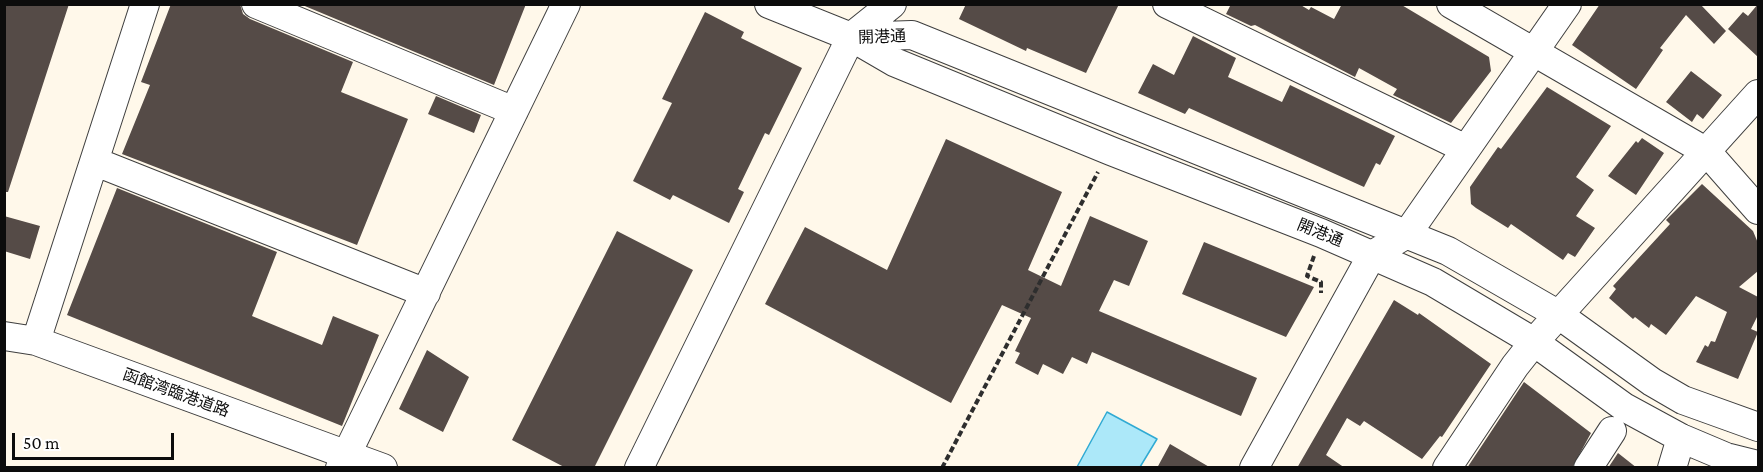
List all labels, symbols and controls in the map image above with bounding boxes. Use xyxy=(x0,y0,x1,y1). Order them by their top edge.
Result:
street label: 開港通 xyxy=(858,27,906,47)
street label: 開港通 xyxy=(1294,215,1346,251)
street label: 函館湾臨港道路 xyxy=(120,365,232,421)
scale bar xyxy=(15,421,177,459)
text: 50 m xyxy=(23,433,60,453)

